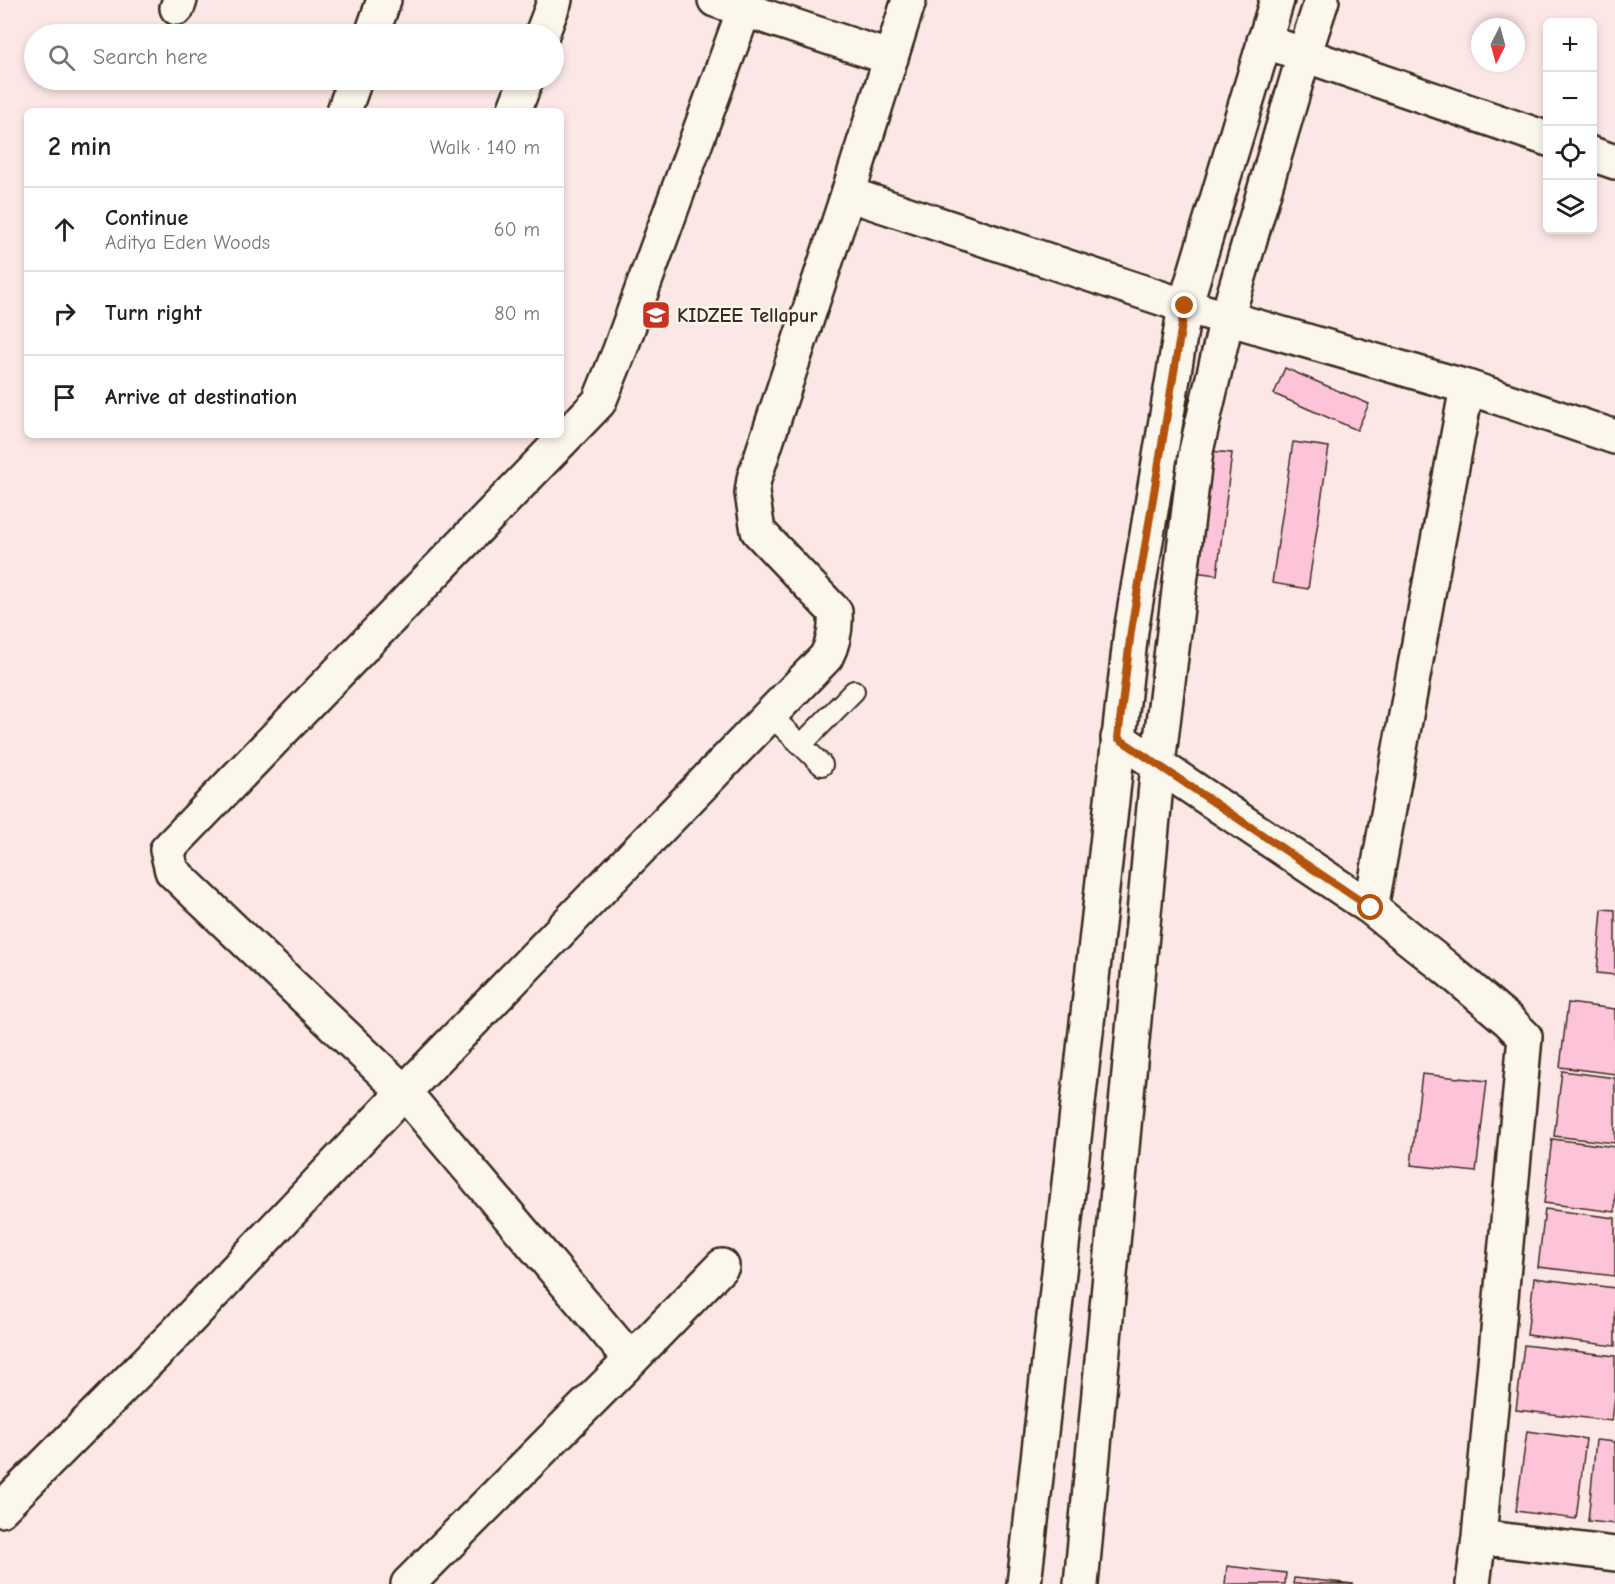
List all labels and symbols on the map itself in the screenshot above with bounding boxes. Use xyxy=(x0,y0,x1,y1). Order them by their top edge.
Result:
north arrow xyxy=(1471,18,1525,72)
route end xyxy=(1171,292,1197,318)
school or university icon: KIDZEE Tellapur xyxy=(640,299,672,331)
place label: KIDZEE Tellapur xyxy=(677,304,817,327)
route start xyxy=(1357,894,1383,920)

